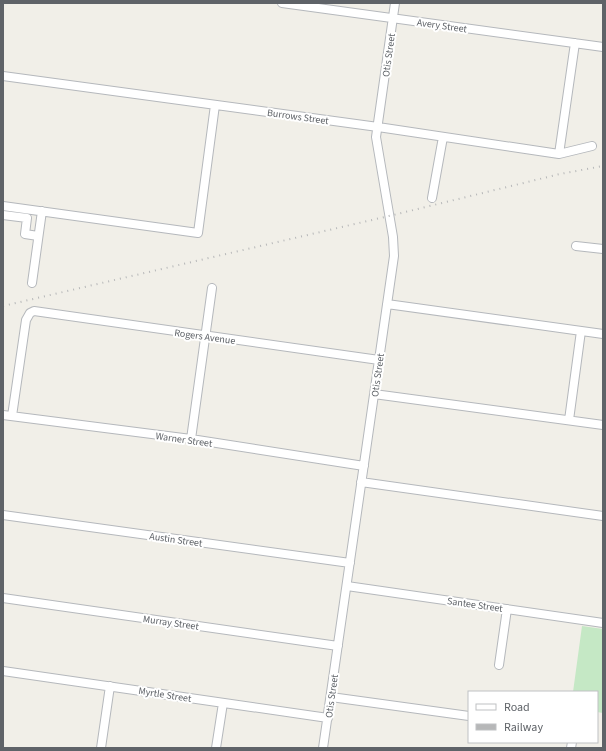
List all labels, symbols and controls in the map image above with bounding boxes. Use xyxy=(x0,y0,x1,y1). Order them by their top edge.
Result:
street label: Avery Street xyxy=(416,16,468,37)
street label: Otis Street xyxy=(379,32,399,78)
street label: Burrows Street xyxy=(266,106,330,128)
street label: Rogers Avenue xyxy=(174,326,236,348)
street label: Otis Street xyxy=(368,352,388,398)
street label: Warner Street xyxy=(155,429,214,451)
street label: Austin Street xyxy=(149,529,204,551)
street label: Santee Street xyxy=(446,594,504,616)
street label: Murray Street xyxy=(142,612,200,634)
street label: Otis Street xyxy=(322,673,342,719)
street label: Myrtle Street xyxy=(137,684,193,706)
legend xyxy=(468,691,598,743)
text: Road xyxy=(504,699,530,716)
text: Railway xyxy=(504,719,543,736)

